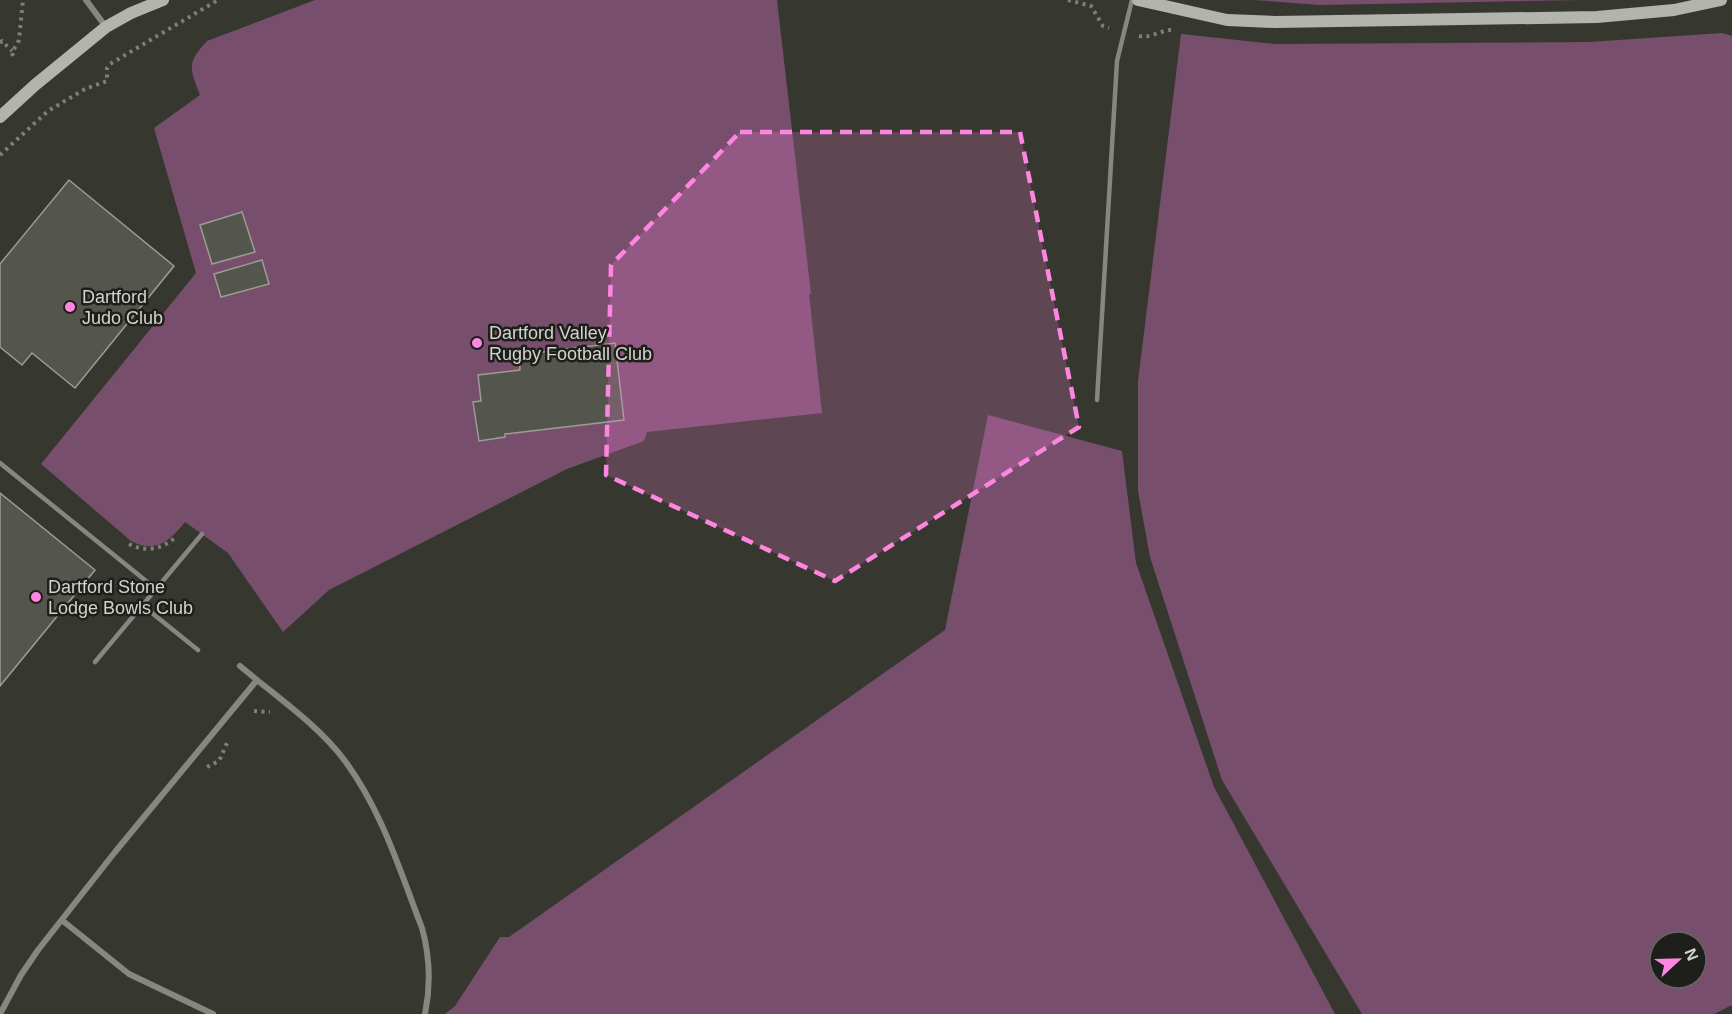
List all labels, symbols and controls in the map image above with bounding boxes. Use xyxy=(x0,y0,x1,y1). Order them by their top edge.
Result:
place label: Dartford Judo Club xyxy=(82,287,163,328)
marker: Dartford Judo Club xyxy=(63,300,77,314)
place label: Dartford Valley Rugby Football Club xyxy=(489,323,652,364)
marker: Dartford Valley Rugby Football Club xyxy=(470,336,484,350)
place label: Dartford Stone Lodge Bowls Club xyxy=(48,577,193,618)
marker: Dartford Stone Lodge Bowls Club xyxy=(29,590,43,604)
north arrow xyxy=(1648,930,1708,990)
text: N xyxy=(1681,946,1701,963)

